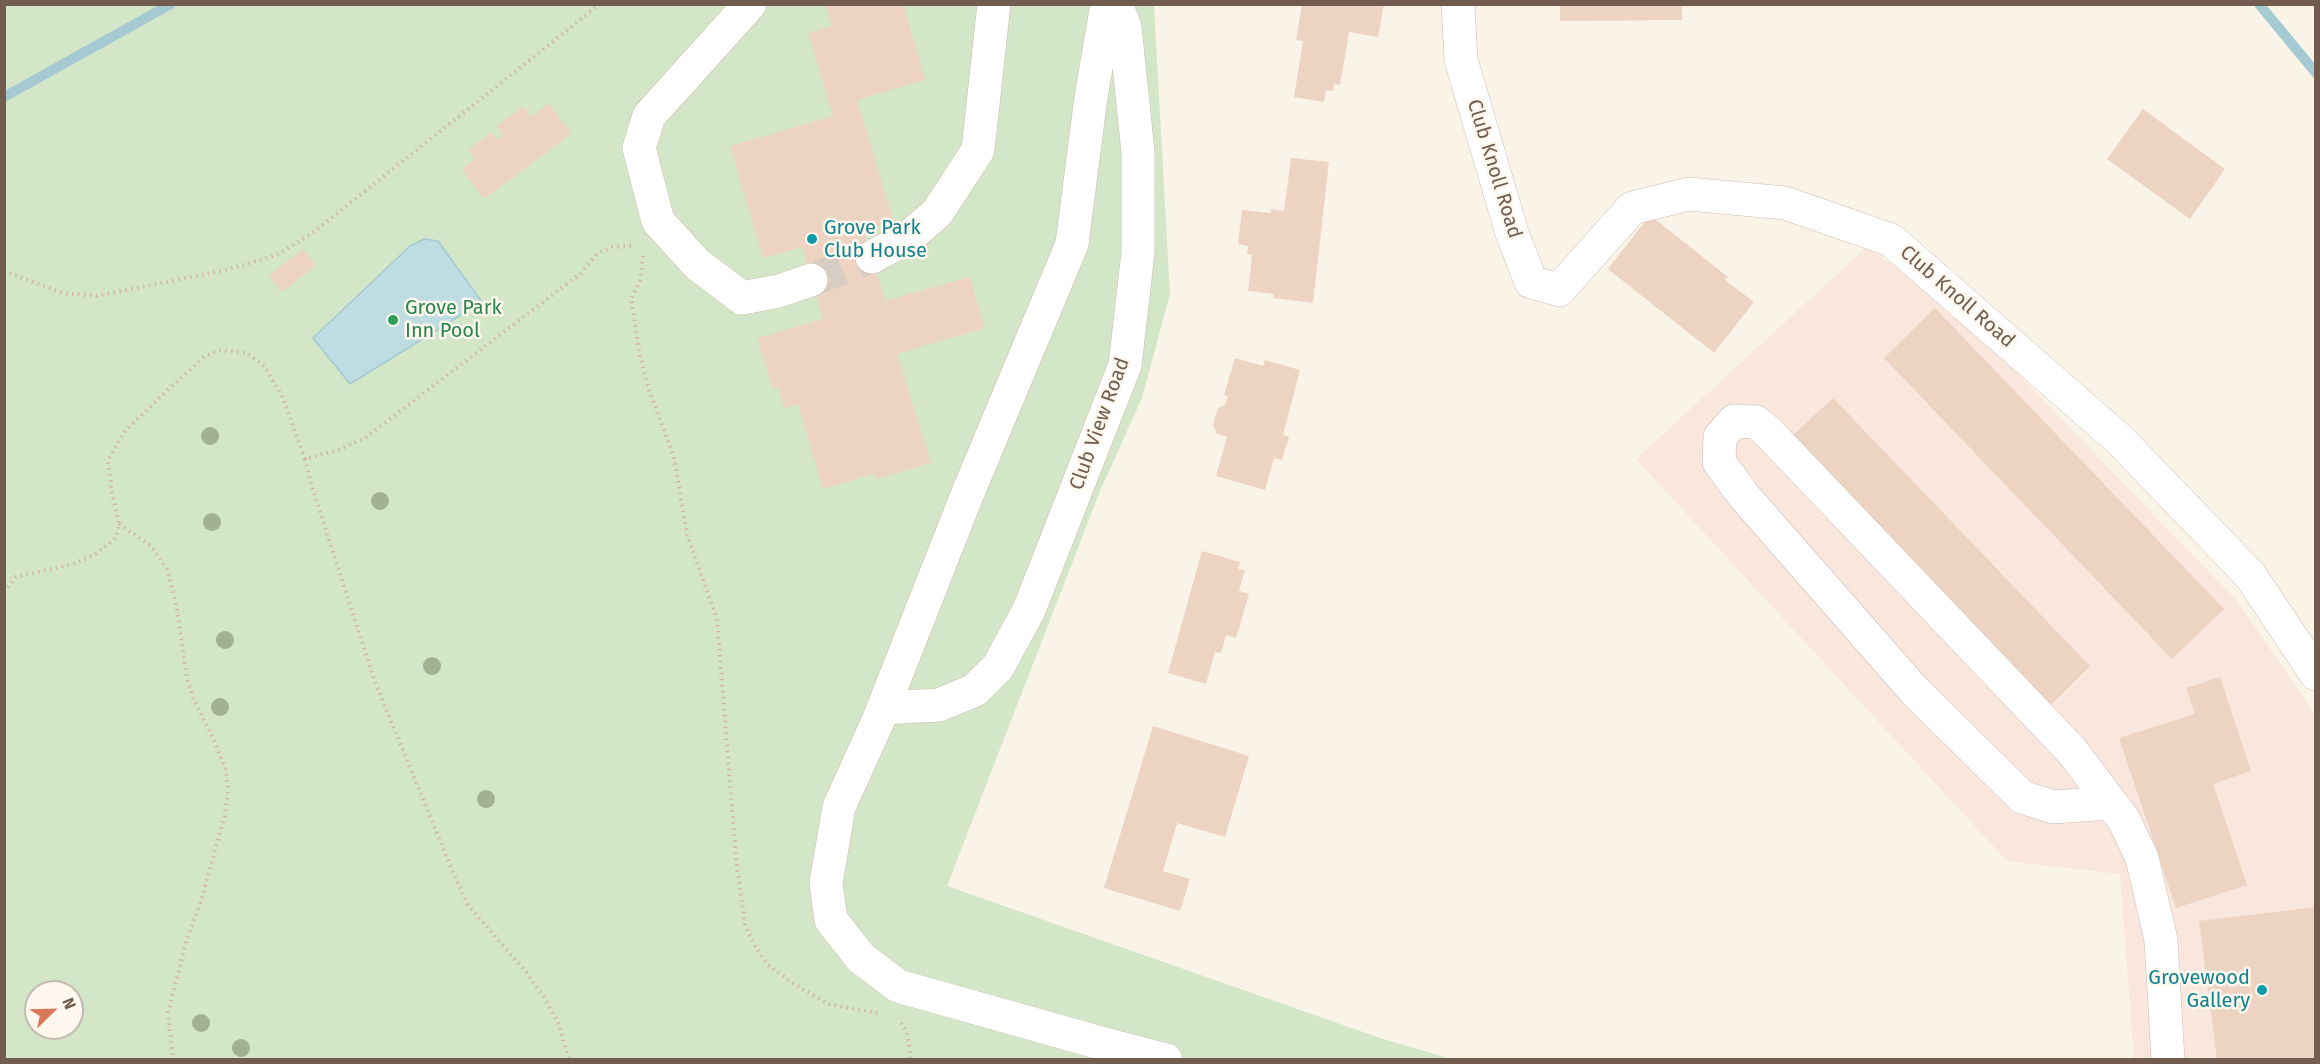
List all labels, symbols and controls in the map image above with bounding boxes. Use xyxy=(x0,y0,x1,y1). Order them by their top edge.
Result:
street label: Club Knoll Road xyxy=(1461,97,1527,241)
place label: Grove Park Club House xyxy=(824,216,927,263)
marker: Grove Park Club House xyxy=(805,232,819,246)
street label: Club Knoll Road xyxy=(1895,241,2019,353)
place label: Grove Park Inn Pool xyxy=(405,296,502,343)
marker: Grove Park Inn Pool xyxy=(386,313,400,327)
street label: Club View Road xyxy=(1065,355,1135,493)
place label: Grovewood Gallery xyxy=(2148,966,2250,1013)
north arrow xyxy=(24,980,84,1040)
marker: Grovewood Gallery xyxy=(2255,983,2269,997)
text: N xyxy=(58,995,80,1012)

